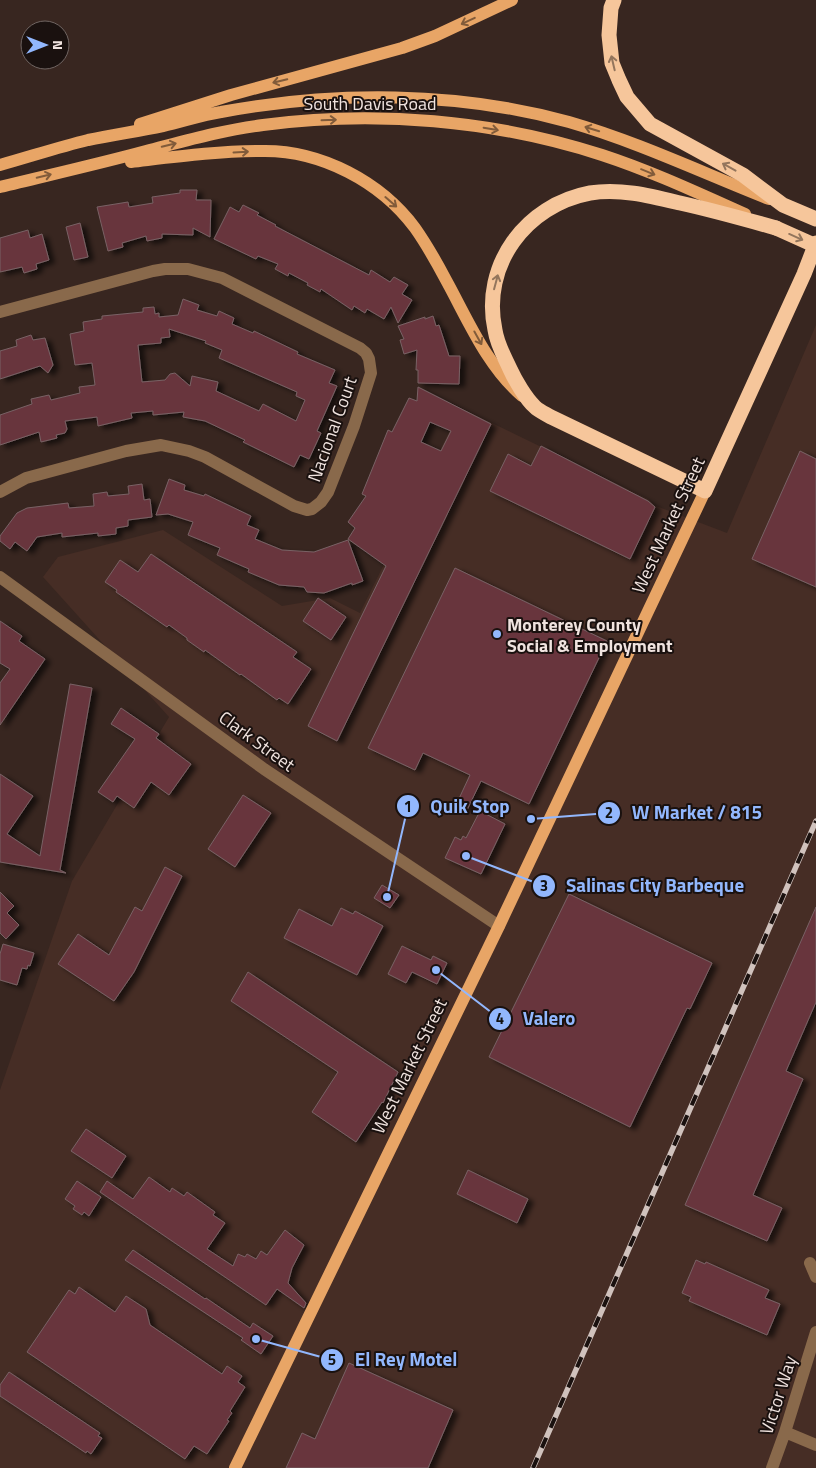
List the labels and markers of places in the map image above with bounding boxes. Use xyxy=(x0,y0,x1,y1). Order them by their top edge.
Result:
place label: Monterey County Social & Employment xyxy=(507,611,673,659)
marker: Monterey County Social & Employment xyxy=(491,628,503,640)
callout: Quik Stop xyxy=(395,789,519,823)
callout: W Market / 815 xyxy=(597,796,772,830)
callout: Salinas City Barbeque xyxy=(531,869,754,903)
callout: Valero xyxy=(488,1002,586,1036)
callout: El Rey Motel xyxy=(319,1343,467,1377)

